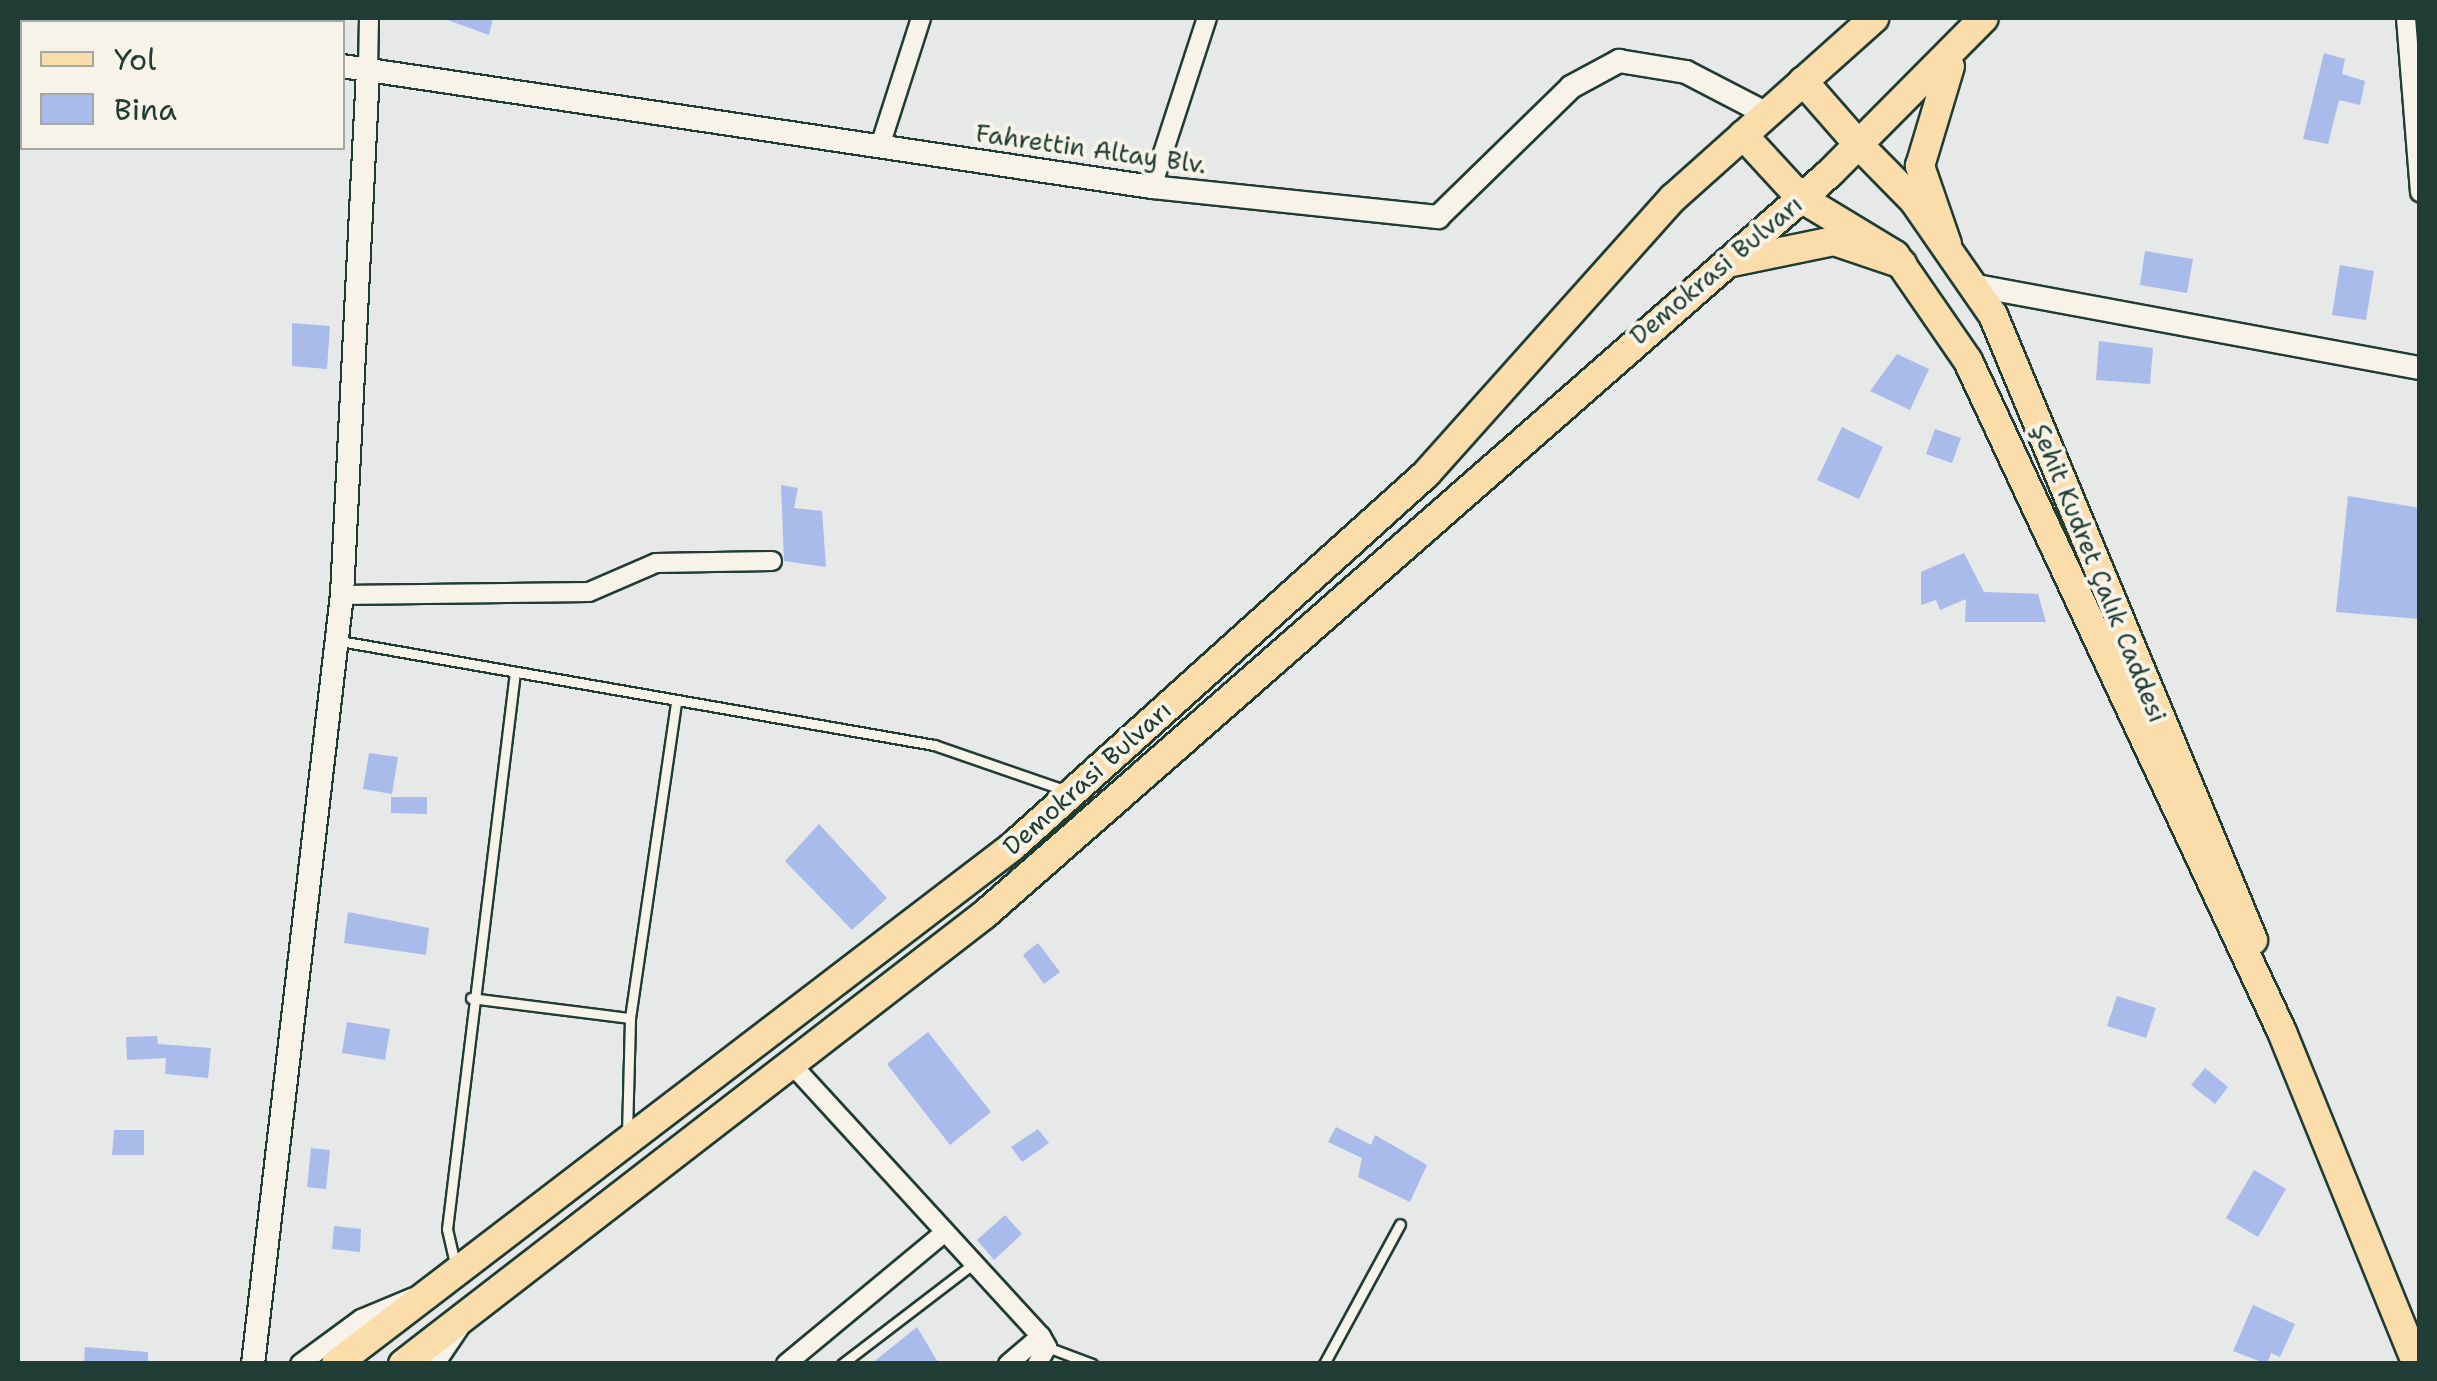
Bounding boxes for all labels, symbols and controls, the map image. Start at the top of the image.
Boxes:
legend [20,20,345,150]
text: Yol [114,39,156,80]
text: Bina [114,89,177,130]
street label: Fahrettin Altay Blv. [974,118,1208,180]
street label: Demokrasi Bulvarı [1624,189,1808,351]
street label: Şehit Kudret Çalık Caddesi [2025,419,2173,727]
street label: Demokrasi Bulvarı [997,695,1177,861]

